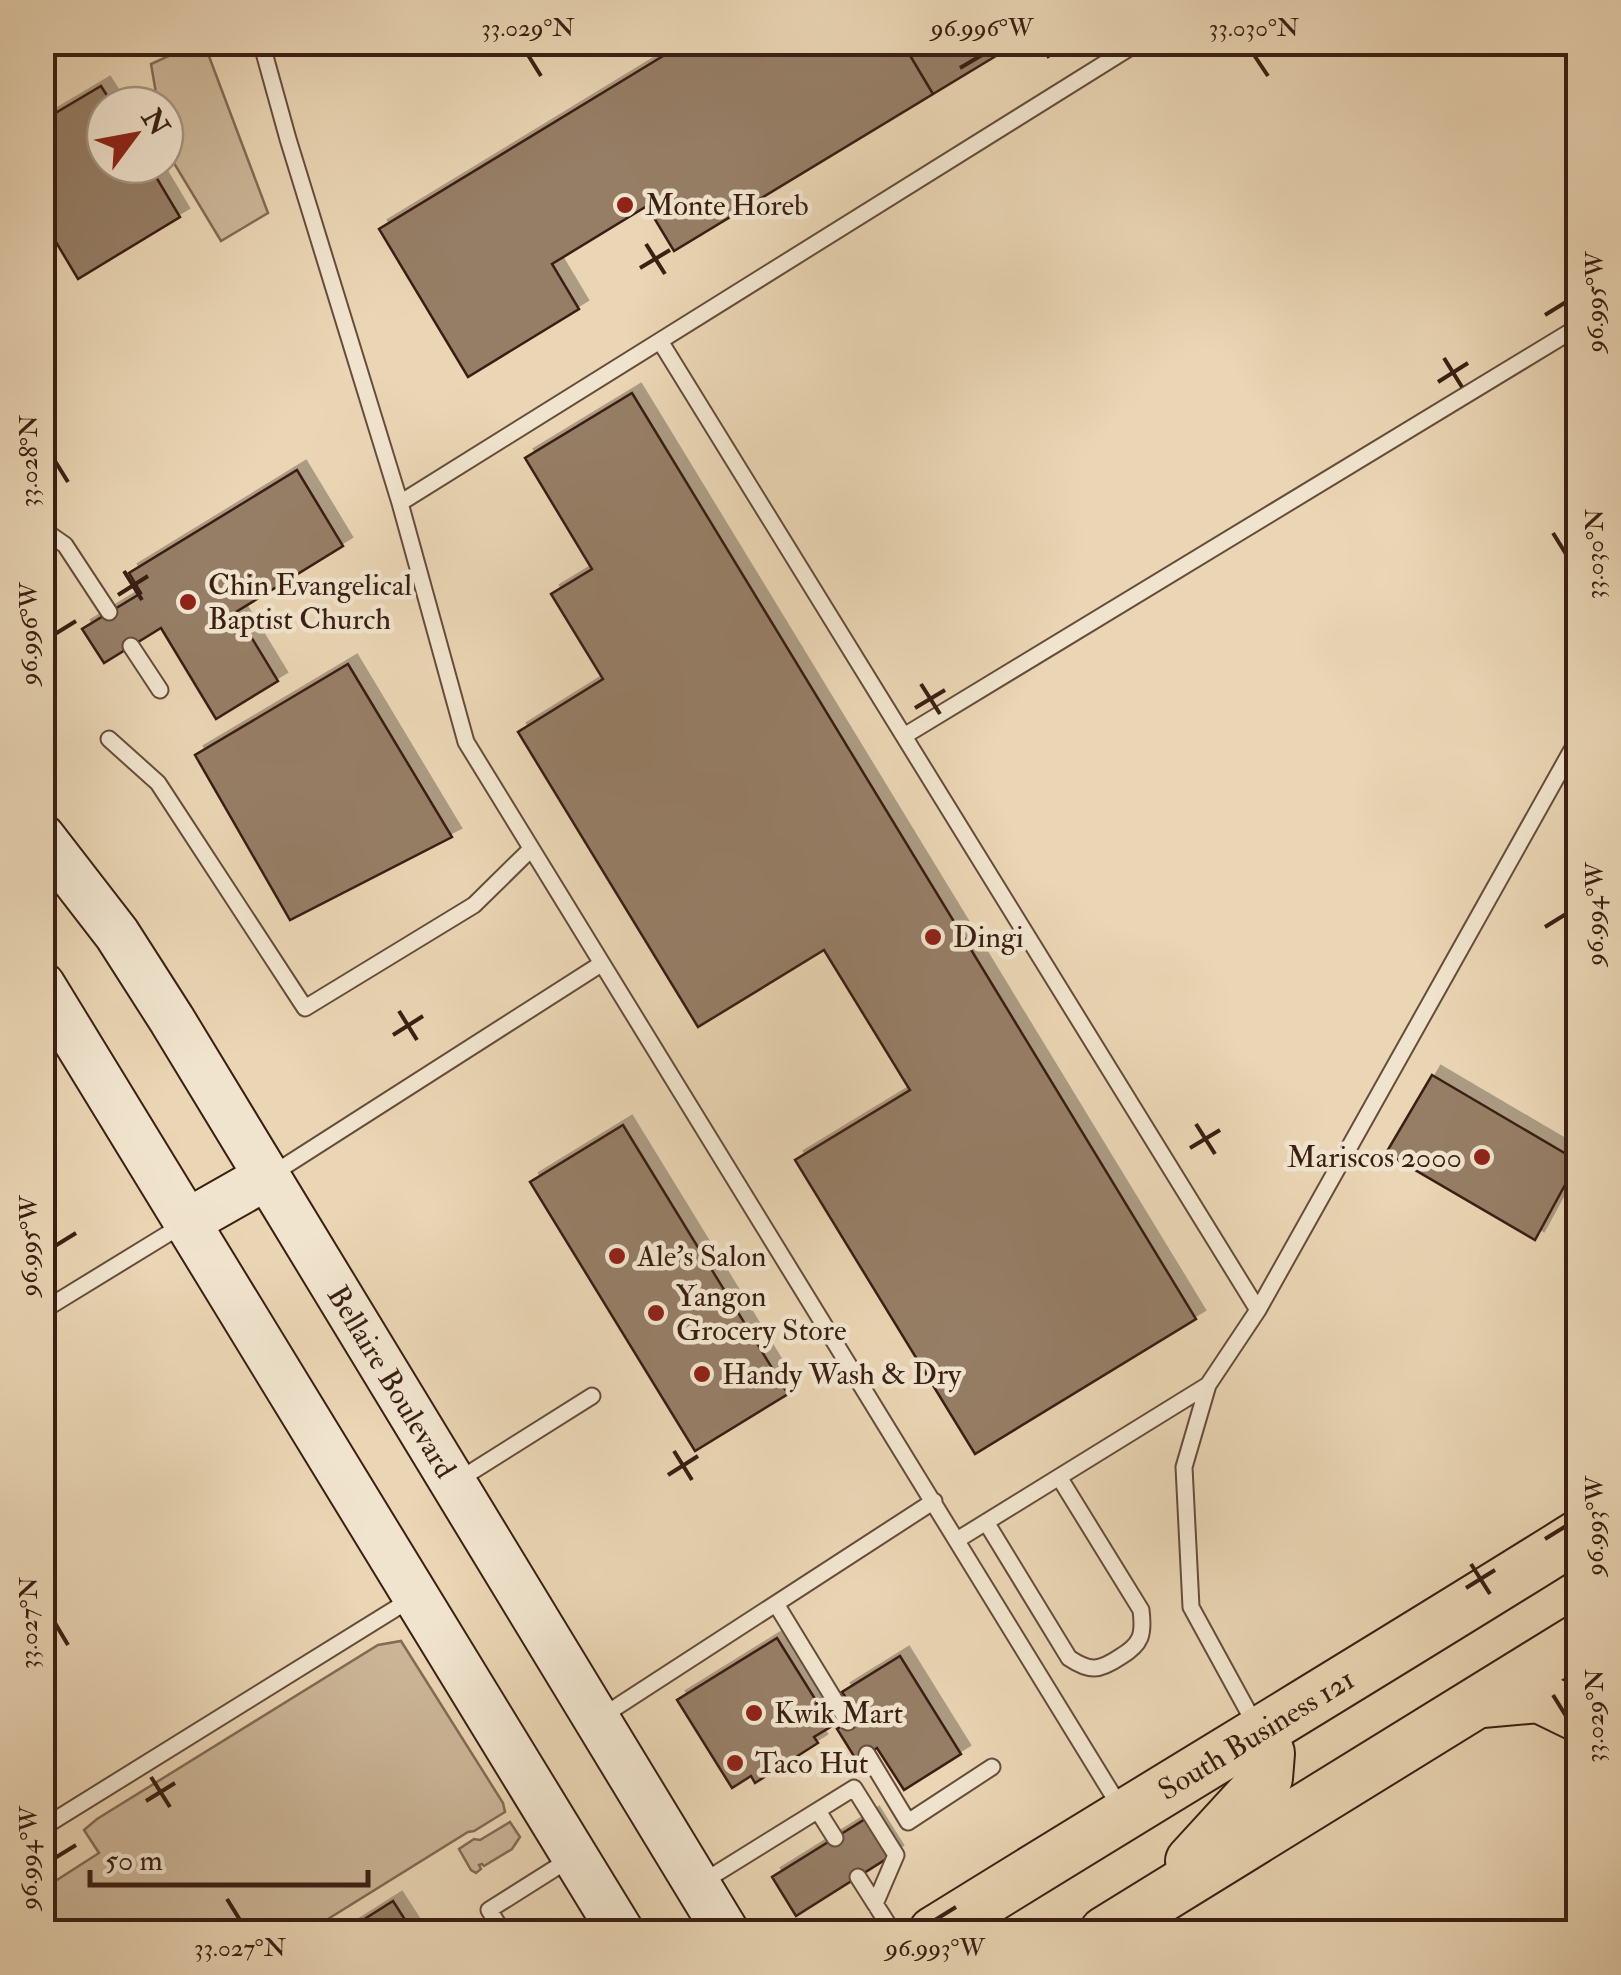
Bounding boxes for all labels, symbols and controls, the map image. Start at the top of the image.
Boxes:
text: 33.029°N [481,13,575,44]
text: 96.996°W [929,13,1035,44]
text: 33.030°N [1209,13,1300,44]
north arrow [85,85,185,185]
text: N [133,102,177,143]
place label: Monte Horeb [645,187,809,224]
marker: Monte Horeb [614,194,636,216]
text: 96.995°W [1580,250,1611,355]
text: 33.028°N [14,414,45,507]
text: 33.030°N [1580,508,1611,599]
place label: Chin Evangelical Baptist Church [208,567,412,638]
text: 96.996°W [14,581,45,687]
marker: Chin Evangelical Baptist Church [177,591,199,613]
text: 96.994°W [1580,861,1611,968]
place label: Dingi [953,919,1024,956]
marker: Dingi [922,926,944,948]
place label: Mariscos 2000 [1287,1139,1462,1176]
marker: Mariscos 2000 [1471,1146,1493,1168]
text: 96.995°W [14,1194,45,1299]
place label: Ale's Salon [636,1238,766,1275]
marker: Ale's Salon [606,1245,628,1267]
place label: Yangon Grocery Store [676,1278,846,1349]
street label: Bellaire Boulevard [319,1279,464,1485]
marker: Yangon Grocery Store [645,1302,667,1324]
place label: Handy Wash & Dry [722,1356,962,1393]
marker: Handy Wash & Dry [691,1363,713,1385]
text: 96.993°W [1580,1475,1611,1578]
text: 33.027°N [14,1576,45,1669]
street label: South Business 121 [1151,1660,1361,1808]
text: 33.029°N [1580,1669,1611,1763]
place label: Kwik Mart [774,1695,904,1732]
marker: Kwik Mart [743,1702,765,1724]
place label: Taco Hut [755,1745,869,1782]
marker: Taco Hut [724,1752,746,1774]
text: 96.994°W [14,1805,45,1912]
scale bar [90,1825,368,1887]
text: 50 m [105,1842,163,1879]
text: 33.027°N [194,1933,287,1964]
text: 96.993°W [883,1933,986,1964]

